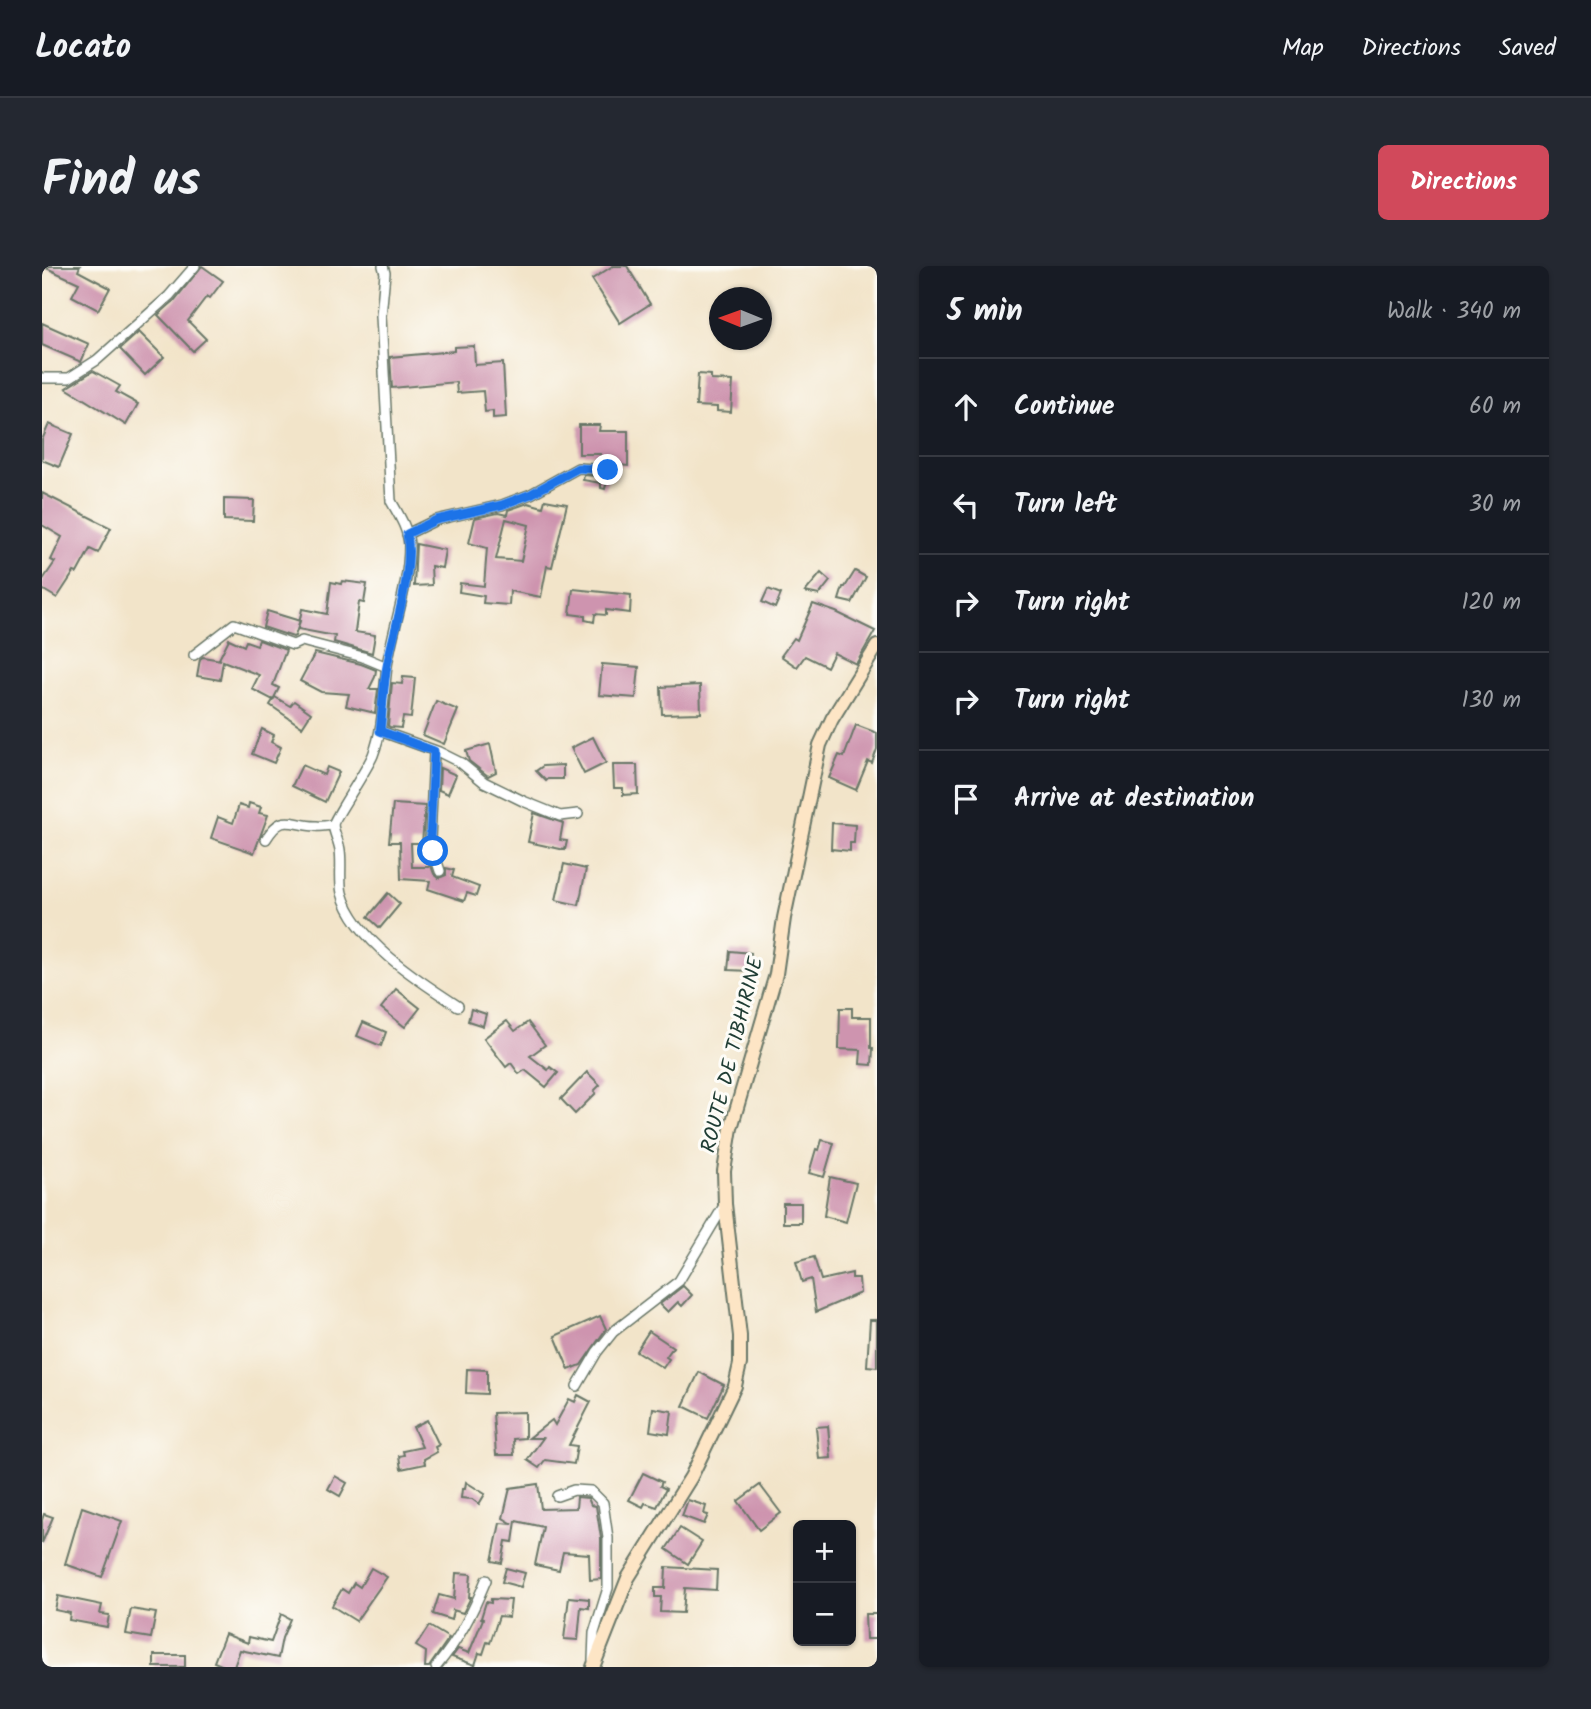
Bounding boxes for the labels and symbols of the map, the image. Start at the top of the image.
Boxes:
north arrow [709,287,772,350]
route end [592,454,623,485]
route start [417,835,448,866]
street label: ROUTE DE TIBHIRINE [693,953,773,1156]

